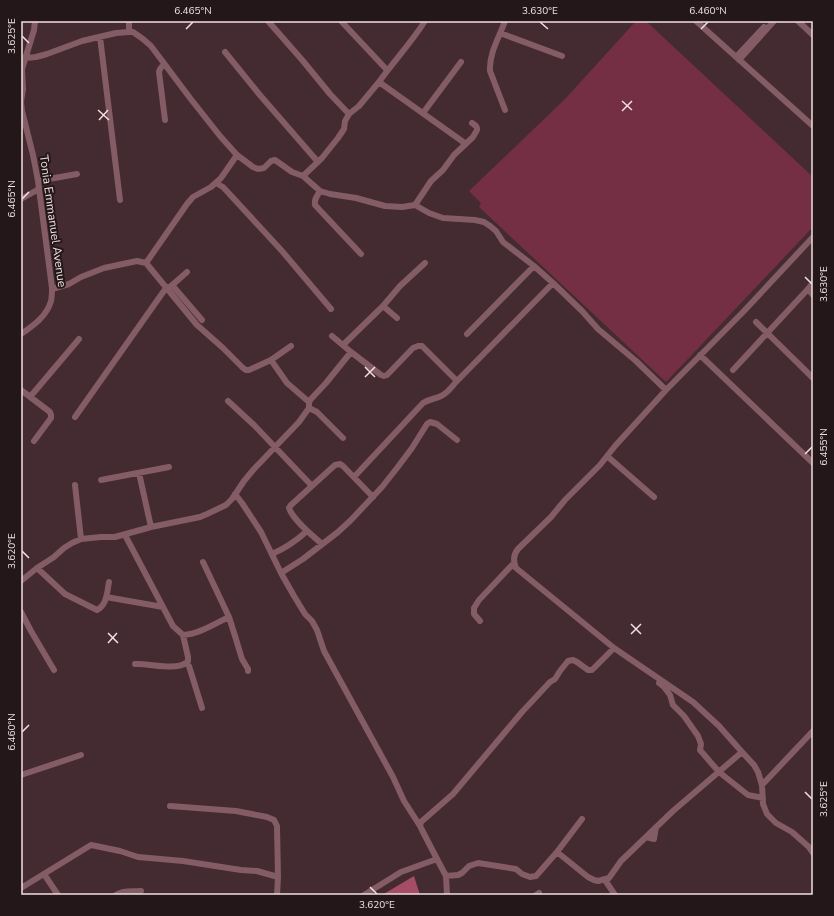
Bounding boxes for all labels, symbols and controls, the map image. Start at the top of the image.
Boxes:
text: 6.465°N [174,4,212,18]
text: 3.630°E [522,4,558,18]
text: 6.460°N [689,4,727,18]
text: 3.625°E [5,18,19,54]
street label: Tonia Emmanuel Avenue [36,154,70,288]
text: 6.465°N [5,180,19,218]
text: 3.630°E [817,266,831,302]
text: 6.455°N [817,428,831,466]
text: 3.620°E [5,533,19,569]
text: 6.460°N [5,713,19,751]
text: 3.625°E [817,781,831,817]
text: 3.620°E [359,898,395,912]

